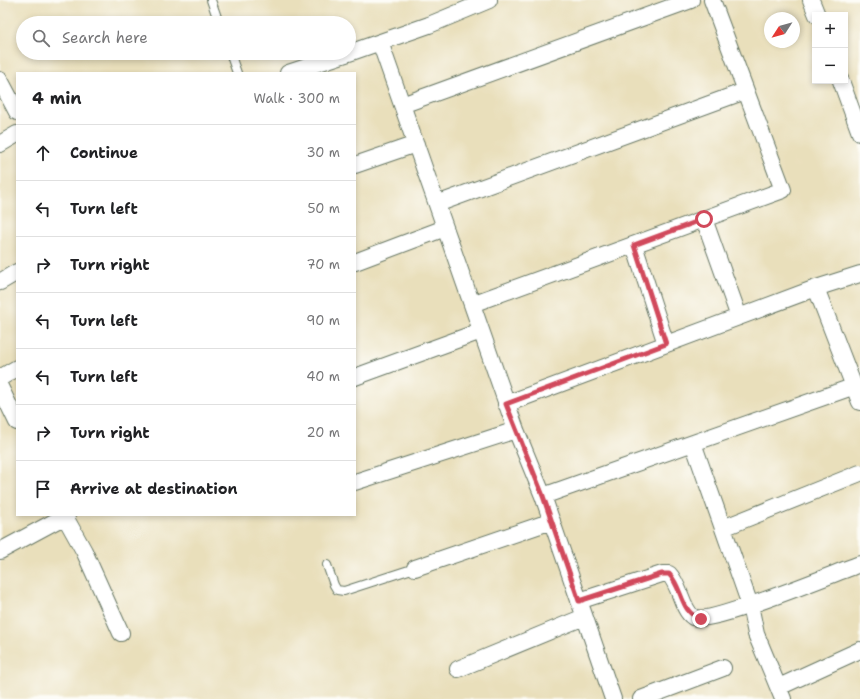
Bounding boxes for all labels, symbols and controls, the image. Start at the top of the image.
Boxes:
north arrow [764,12,800,48]
map controls [812,12,848,84]
button: + [812,12,848,48]
search box [16,16,356,60]
icon: search [30,27,52,49]
text: Search here [62,28,148,48]
button: − [812,48,848,84]
text: 4 min [32,87,82,109]
text: Walk · 300 m [253,90,340,107]
icon: ahead [32,142,54,164]
text: Continue [70,143,138,163]
text: 30 m [306,144,340,161]
icon: left [32,198,54,220]
text: Turn left [70,199,138,219]
text: 50 m [307,200,340,217]
route start [695,210,713,228]
icon: right [32,254,54,276]
text: Turn right [70,255,150,275]
text: 70 m [306,256,340,273]
icon: left [32,310,54,332]
text: Turn left [70,311,138,331]
text: 90 m [306,312,340,329]
icon: left [32,366,54,388]
text: Turn left [70,367,138,387]
text: 40 m [306,368,340,385]
icon: right [32,422,54,444]
text: Turn right [70,423,150,443]
text: 20 m [307,424,340,441]
icon: arrive [32,478,54,500]
text: Arrive at destination [70,479,238,499]
route end [692,610,710,628]

